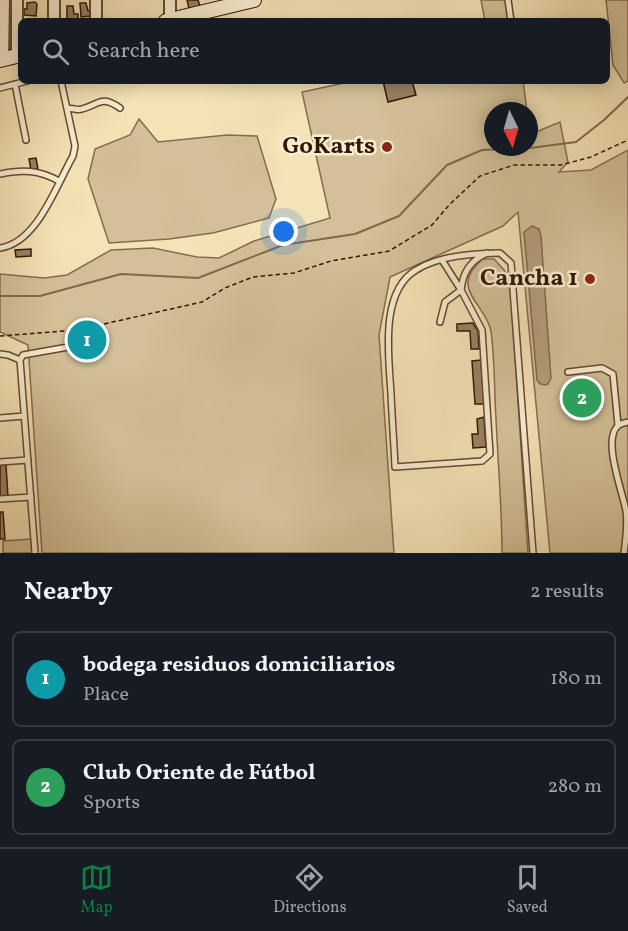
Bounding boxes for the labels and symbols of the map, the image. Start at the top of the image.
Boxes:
north arrow [484,102,538,156]
place label: GoKarts [282,130,375,164]
marker: GoKarts [380,140,394,154]
your location [269,217,298,246]
place label: Cancha 1 [480,262,578,296]
marker: Cancha 1 [583,272,597,286]
pin: 1 [68,318,106,362]
pin: 2 [562,376,602,420]

